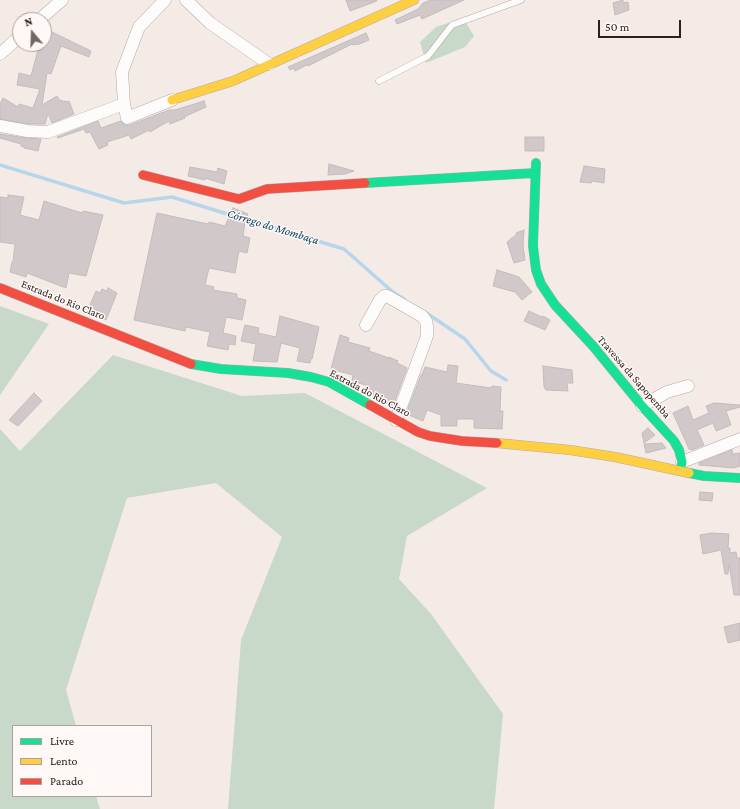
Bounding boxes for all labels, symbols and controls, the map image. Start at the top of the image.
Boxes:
north arrow [12,12,52,52]
scale bar [600,12,683,38]
text: N [23,15,34,28]
text: 50 m [605,20,629,34]
water label: Córrego do Mombaça [225,206,321,248]
street label: Estrada do Rio Claro [19,277,107,323]
street label: Travessa da Sapopemba [595,333,673,421]
street label: Estrada do Rio Claro [328,366,412,420]
legend [12,725,152,797]
text: Livre [50,734,74,748]
text: Lento [50,754,78,768]
text: Parado [50,774,83,788]

